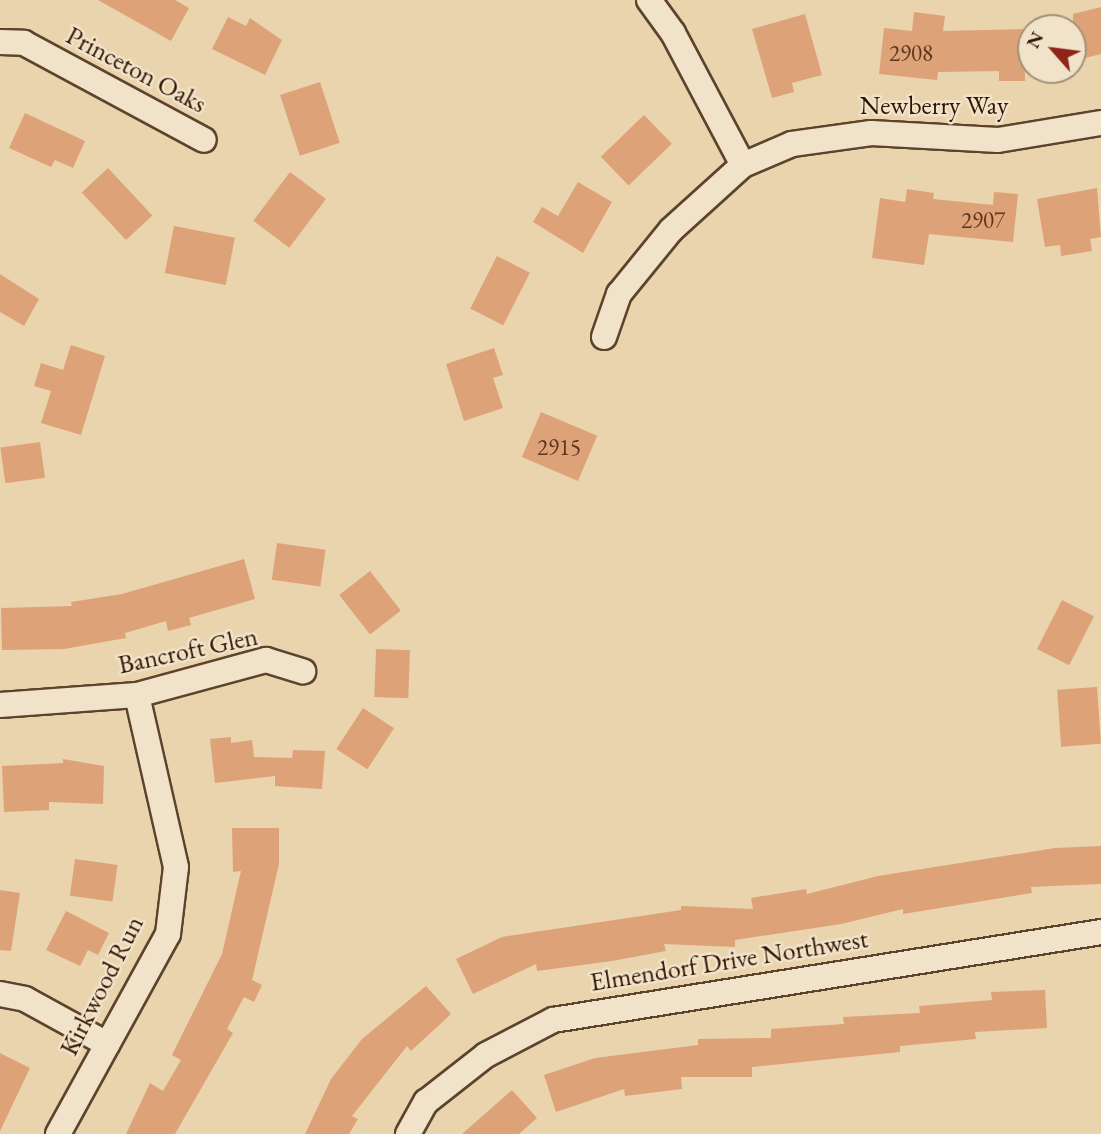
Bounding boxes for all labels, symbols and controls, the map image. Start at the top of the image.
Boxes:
north arrow [1017,14,1087,84]
street label: Princeton Oaks [61,20,211,120]
text: N [1020,27,1049,53]
house number: 2908 [889,39,933,67]
street label: Newberry Way [860,90,1008,122]
house number: 2907 [961,206,1005,234]
house number: 2915 [537,433,581,461]
street label: Bancroft Glen [115,621,261,681]
street label: Kirkwood Run [54,911,150,1061]
street label: Elmendorf Drive Northwest [588,924,870,998]

